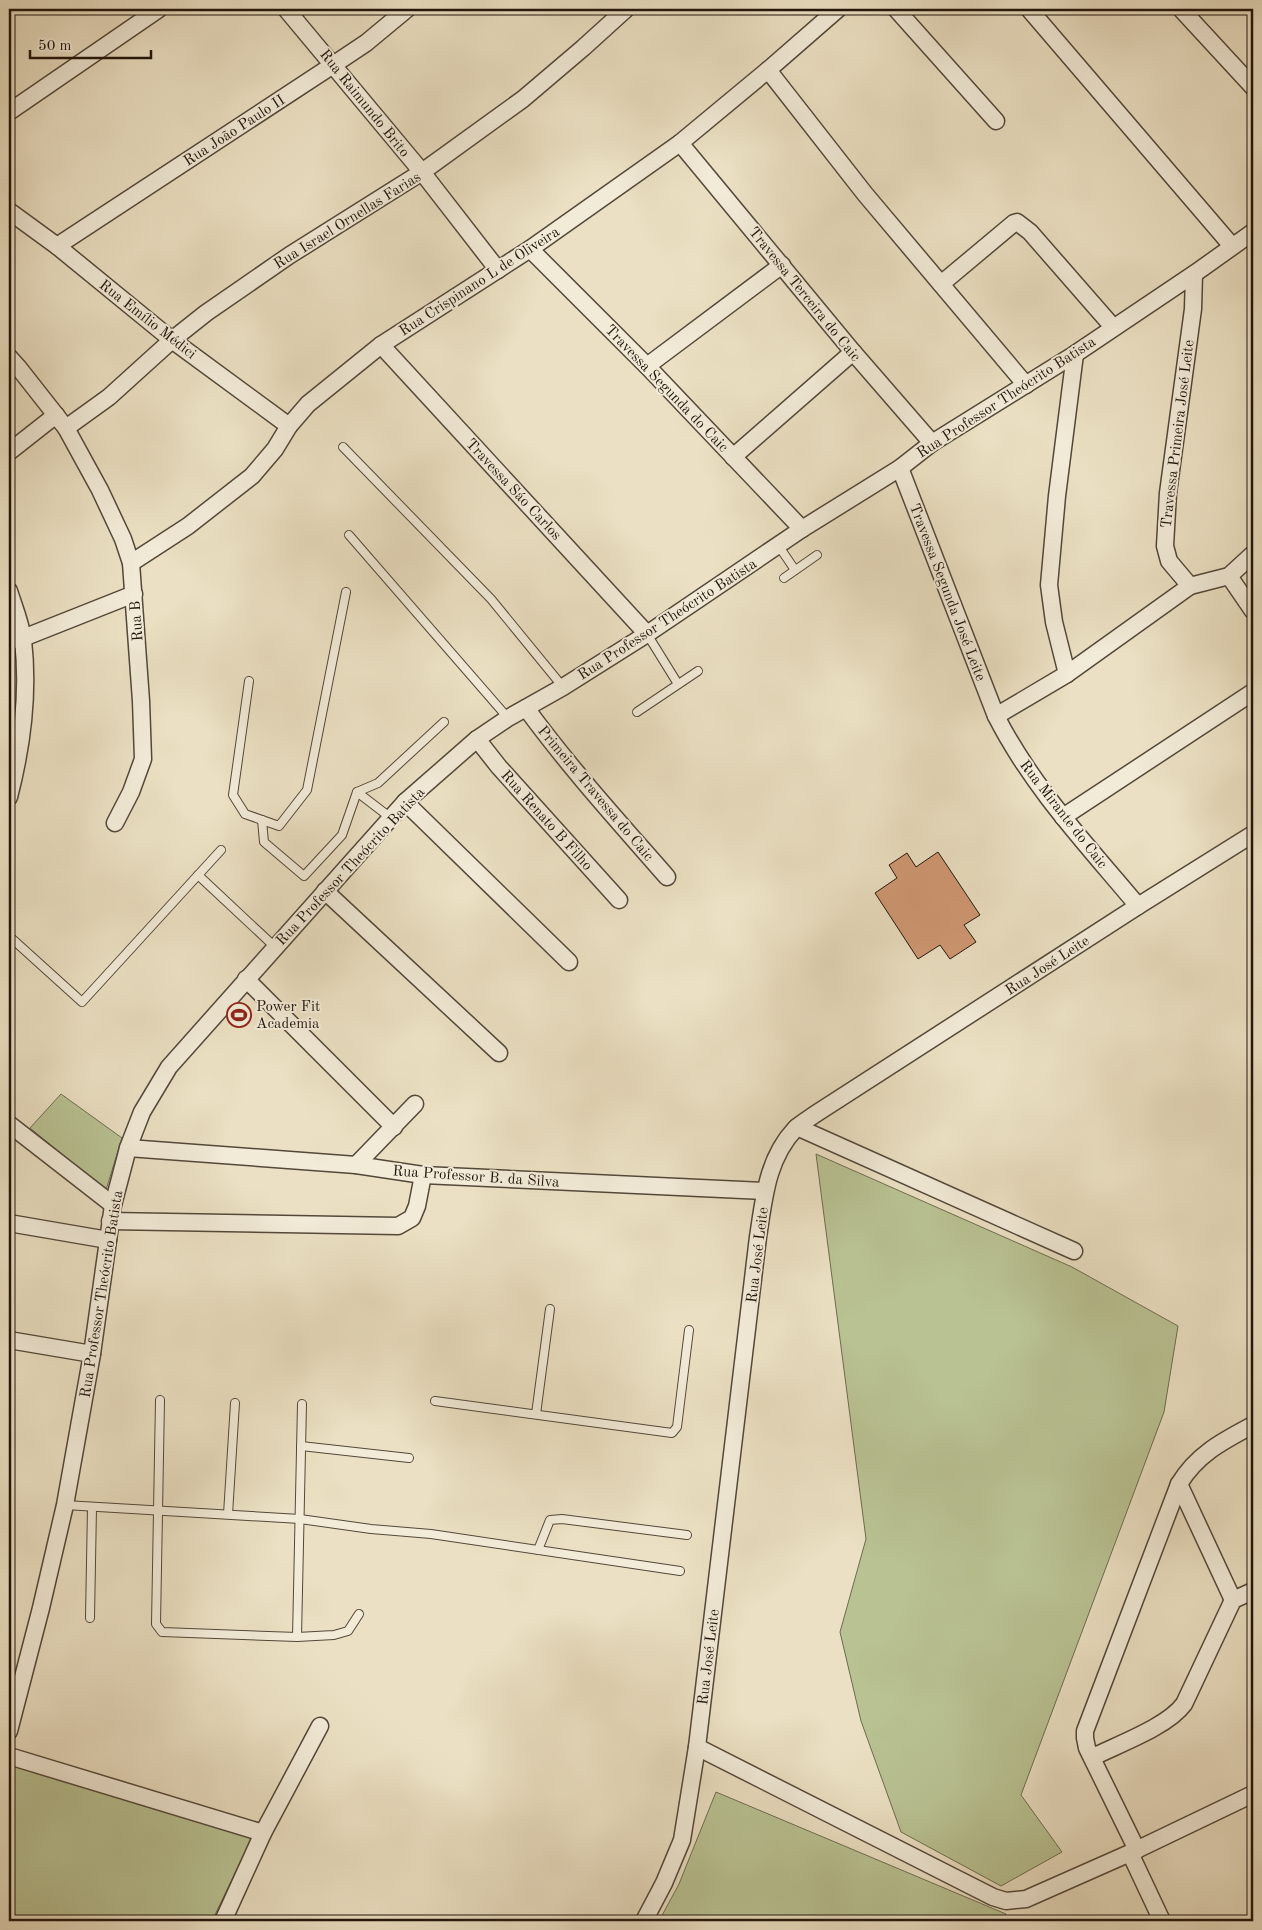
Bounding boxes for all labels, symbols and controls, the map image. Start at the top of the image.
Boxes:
scale bar [30,28,151,60]
text: 50 m [38,39,72,54]
street label: Rua Raimundo Brito [316,47,412,160]
street label: Rua João Paulo II [181,93,288,170]
street label: Rua Israel Ornellas Farias [272,170,424,273]
street label: Rua Crispinano L de Oliveira [397,225,563,340]
street label: Travessa Terceira do Caic [745,225,863,365]
street label: Rua Emílio Médici [96,278,198,363]
street label: Travessa Segunda do Caic [602,323,731,456]
street label: Rua Professor Theócrito Batista [915,334,1099,462]
street label: Travessa Primeira José Leite [1159,339,1198,529]
street label: Travessa Sáo Carlos [462,436,564,544]
street label: Travessa Segunda José Leite [906,502,987,683]
street label: Rua Professor Theócrito Batista [576,556,760,684]
street label: Rua B [129,600,146,642]
street label: Primeira Travessa do Caic [534,724,656,865]
street label: Rua Mirante do Caic [1016,758,1110,872]
street label: Rua Renato B Filho [497,768,595,874]
street label: Rua Professor Theócrito Batista [274,785,429,949]
street label: Rua José Leite [1003,934,1093,999]
place label: Power Fit Academia [256,1000,320,1032]
sports icon: Power Fit Academia [226,1002,252,1028]
street label: Rua Professor B. da Silva [392,1164,560,1191]
street label: Rua Professor Theócrito Batista [79,1189,126,1399]
street label: Rua José Leite [745,1206,772,1304]
street label: Rua José Leite [696,1608,723,1706]

